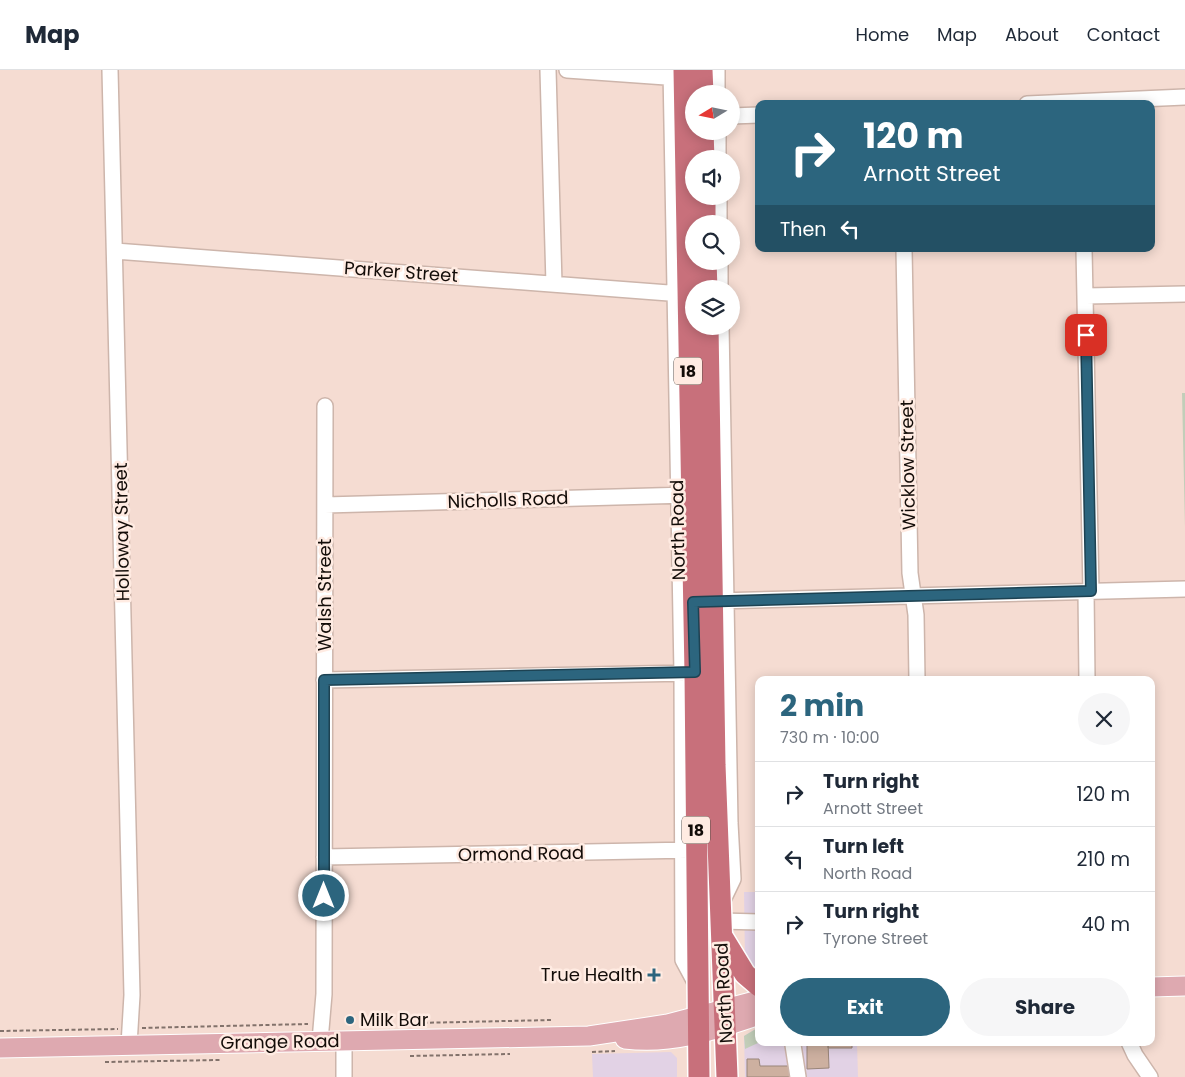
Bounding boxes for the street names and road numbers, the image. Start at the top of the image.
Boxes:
street label: Parker Street [343,255,459,288]
road number: 18 [674,358,702,384]
street label: Wicklow Street [894,400,921,530]
street label: Holloway Street [108,462,135,602]
street label: North Road [664,480,691,581]
street label: Nicholls Road [447,485,569,514]
street label: Walsh Street [312,539,337,651]
road number: 18 [682,816,710,844]
street label: Ormond Road [458,840,584,867]
street label: North Road [708,942,739,1044]
street label: Grange Road [220,1028,340,1055]

